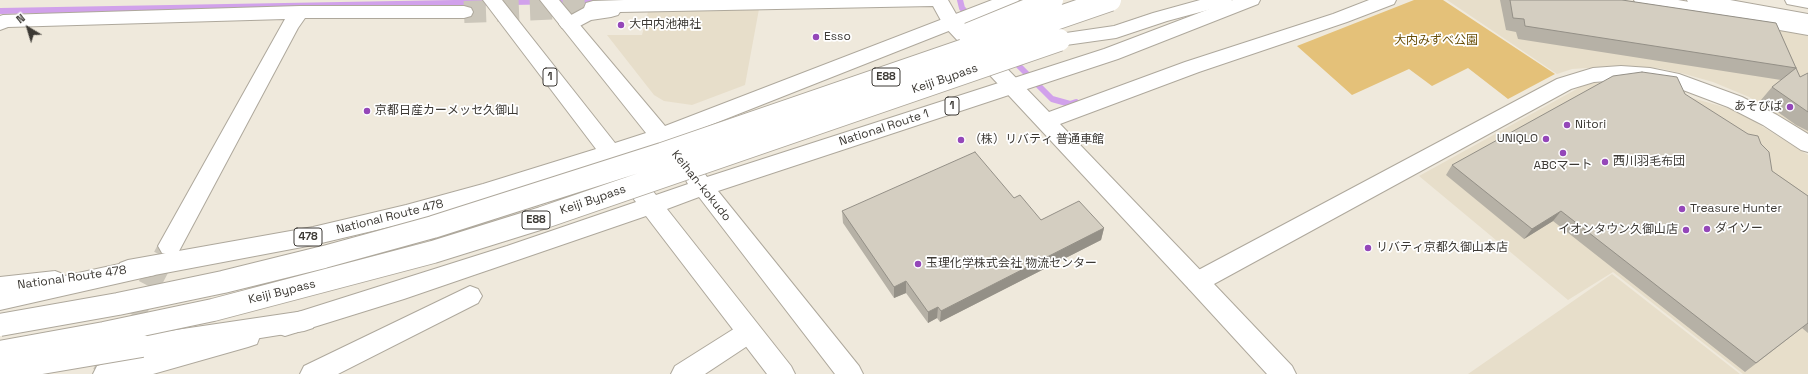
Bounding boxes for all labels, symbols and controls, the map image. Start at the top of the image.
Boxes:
north arrow [8,8,48,48]
text: N [13,11,28,26]
place label: 大中内池神社 [629,18,701,32]
marker: 大中内池神社 [616,20,626,30]
place label: Esso [824,30,851,44]
marker: Esso [811,32,821,42]
park label: 大内みずべ公園 [1394,34,1478,48]
street label: Keiji Bypass [910,61,980,97]
road number: 1 [543,68,557,86]
road number: E88 [872,68,900,86]
road number: 1 [945,97,959,115]
place label: あそびば [1734,100,1782,114]
marker: あそびば [1785,102,1795,112]
place label: 京都日産カーメッセ久御山 [375,104,519,118]
marker: 京都日産カーメッセ久御山 [362,106,372,116]
street label: National Route 1 [837,107,931,149]
place label: Nitori [1575,118,1606,132]
marker: Nitori [1562,120,1572,130]
place label: UNIQLO [1497,132,1538,146]
place label: （株）リバティ 普通車館 [969,133,1104,147]
marker: UNIQLO [1541,134,1551,144]
marker: （株）リバティ 普通車館 [956,135,966,145]
street label: Keihan-kokudo [668,148,734,224]
marker: ABCマート [1558,148,1568,158]
place label: 西川羽毛布団 [1613,155,1685,169]
marker: 西川羽毛布団 [1600,157,1610,167]
place label: ABCマート [1533,159,1593,173]
street label: Keiji Bypass [558,182,628,218]
street label: National Route 478 [335,197,445,237]
place label: Treasure Hunter [1690,202,1782,216]
marker: Treasure Hunter [1677,204,1687,214]
road number: E88 [522,211,550,229]
place label: ダイソー [1715,222,1763,236]
place label: イオンタウン久御山店 [1558,223,1678,237]
marker: ダイソー [1702,224,1712,234]
marker: イオンタウン久御山店 [1681,225,1691,235]
road number: 478 [294,228,322,246]
place label: リバティ京都久御山本店 [1376,241,1508,255]
marker: リバティ京都久御山本店 [1363,243,1373,253]
place label: 玉理化学株式会社 物流センター [926,257,1097,271]
marker: 玉理化学株式会社 物流センター [913,259,923,269]
street label: National Route 478 [17,263,127,293]
street label: Keiji Bypass [247,277,317,307]

